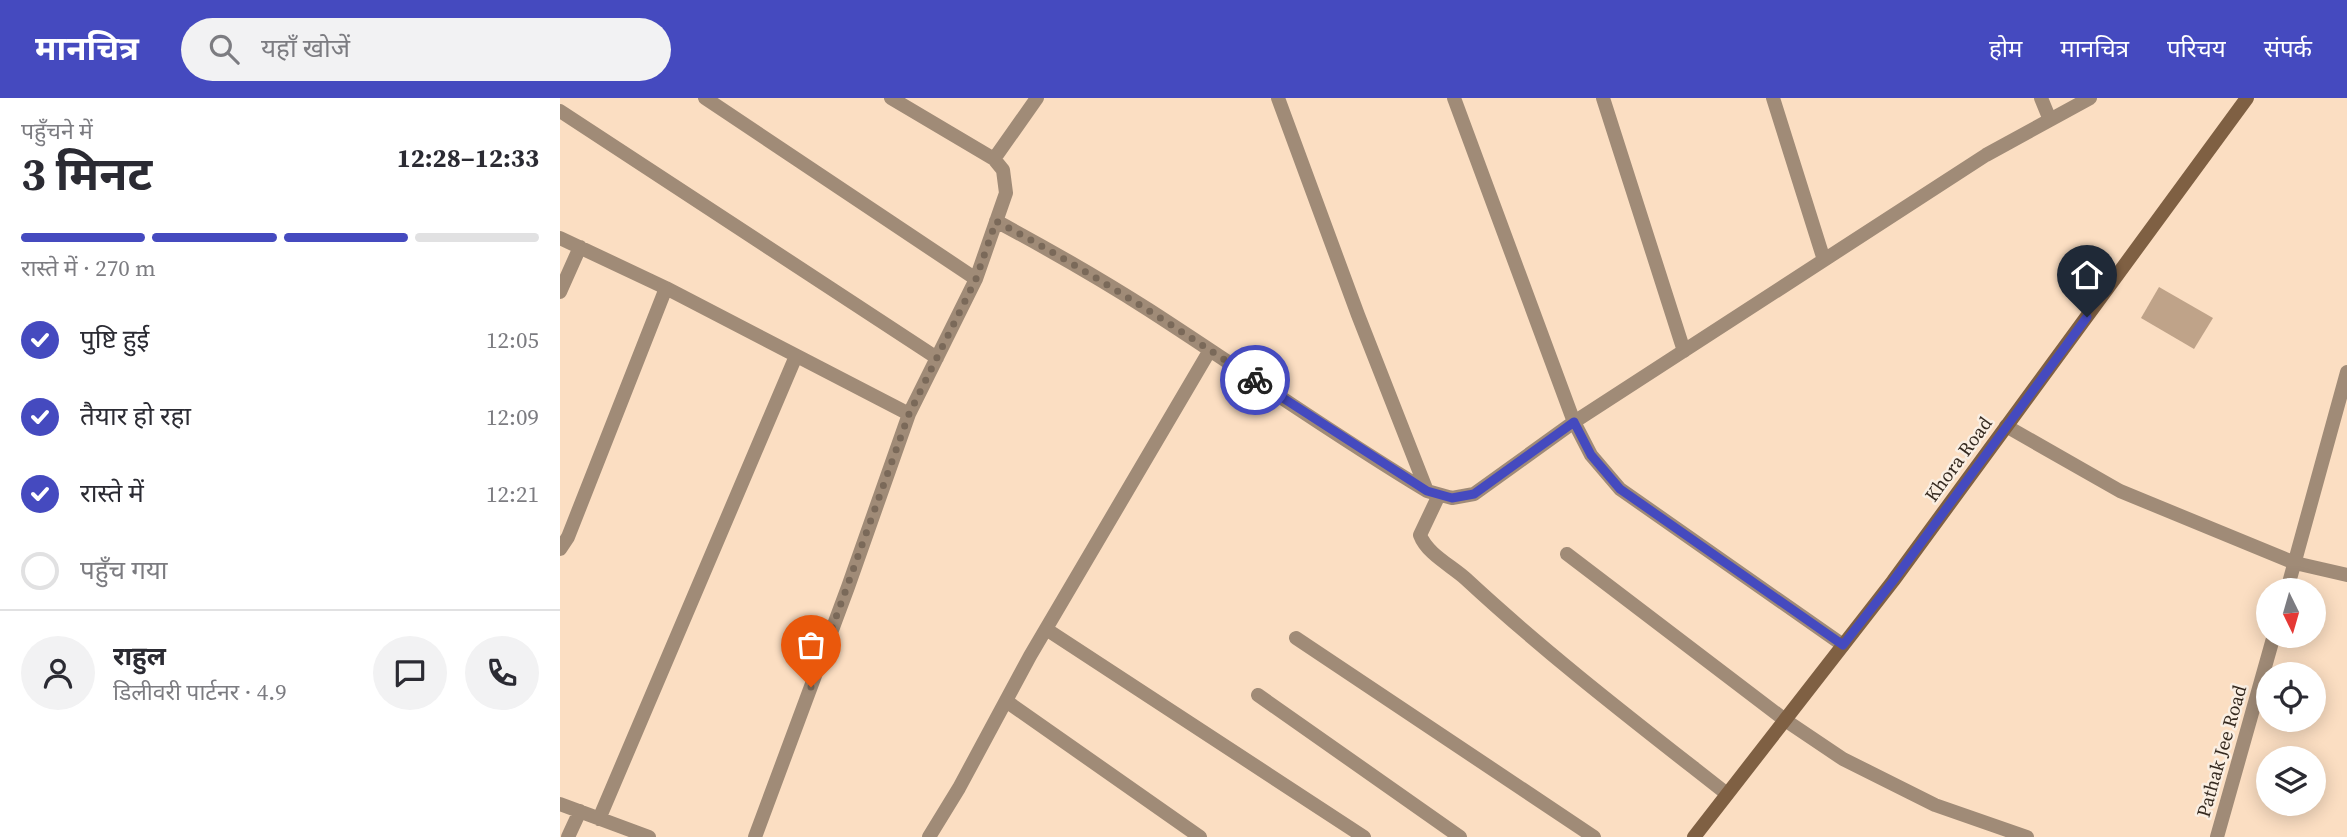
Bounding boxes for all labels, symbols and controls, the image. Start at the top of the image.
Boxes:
search box [181,18,671,81]
text: मानचित्र [35,26,139,71]
icon: search [205,30,243,68]
text: यहाँ खोजें [261,30,350,66]
text: होम [1989,32,2022,65]
text: मानचित्र [2060,32,2129,65]
text: परिचय [2167,32,2226,65]
text: संपर्क [2264,32,2312,65]
text: पहुँचने में [21,115,93,147]
text: 12:28–12:33 [397,140,539,176]
text: 3 मिनट [21,142,152,205]
pin [2057,245,2117,317]
text: रास्ते में · 270 m [21,252,156,284]
icon: home [2068,256,2106,294]
icon: check [21,321,59,359]
text: पुष्टि हुई [80,321,149,357]
text: 12:05 [486,324,539,356]
courier [1220,345,1290,415]
icon: bike [1236,361,1274,399]
icon: check [21,398,59,436]
text: तैयार हो रहा [80,398,191,434]
text: 12:09 [486,401,539,433]
street label: Khora Road [1918,411,1998,507]
icon: check [21,475,59,513]
text: रास्ते में [80,475,144,511]
text: 12:21 [486,478,539,510]
text: पहुँच गया [80,552,168,588]
north arrow [2256,578,2326,648]
map controls [2256,578,2326,816]
pin [781,615,841,687]
icon: bag [792,626,830,664]
button: person [21,636,95,710]
button: chat [373,636,447,710]
button: phone [465,636,539,710]
text: राहुल [113,638,166,674]
button: locate [2256,662,2326,732]
text: डिलीवरी पार्टनर · 4.9 [113,676,287,708]
street label: Pathak Jee Road [2190,682,2252,820]
button: layers [2256,746,2326,816]

